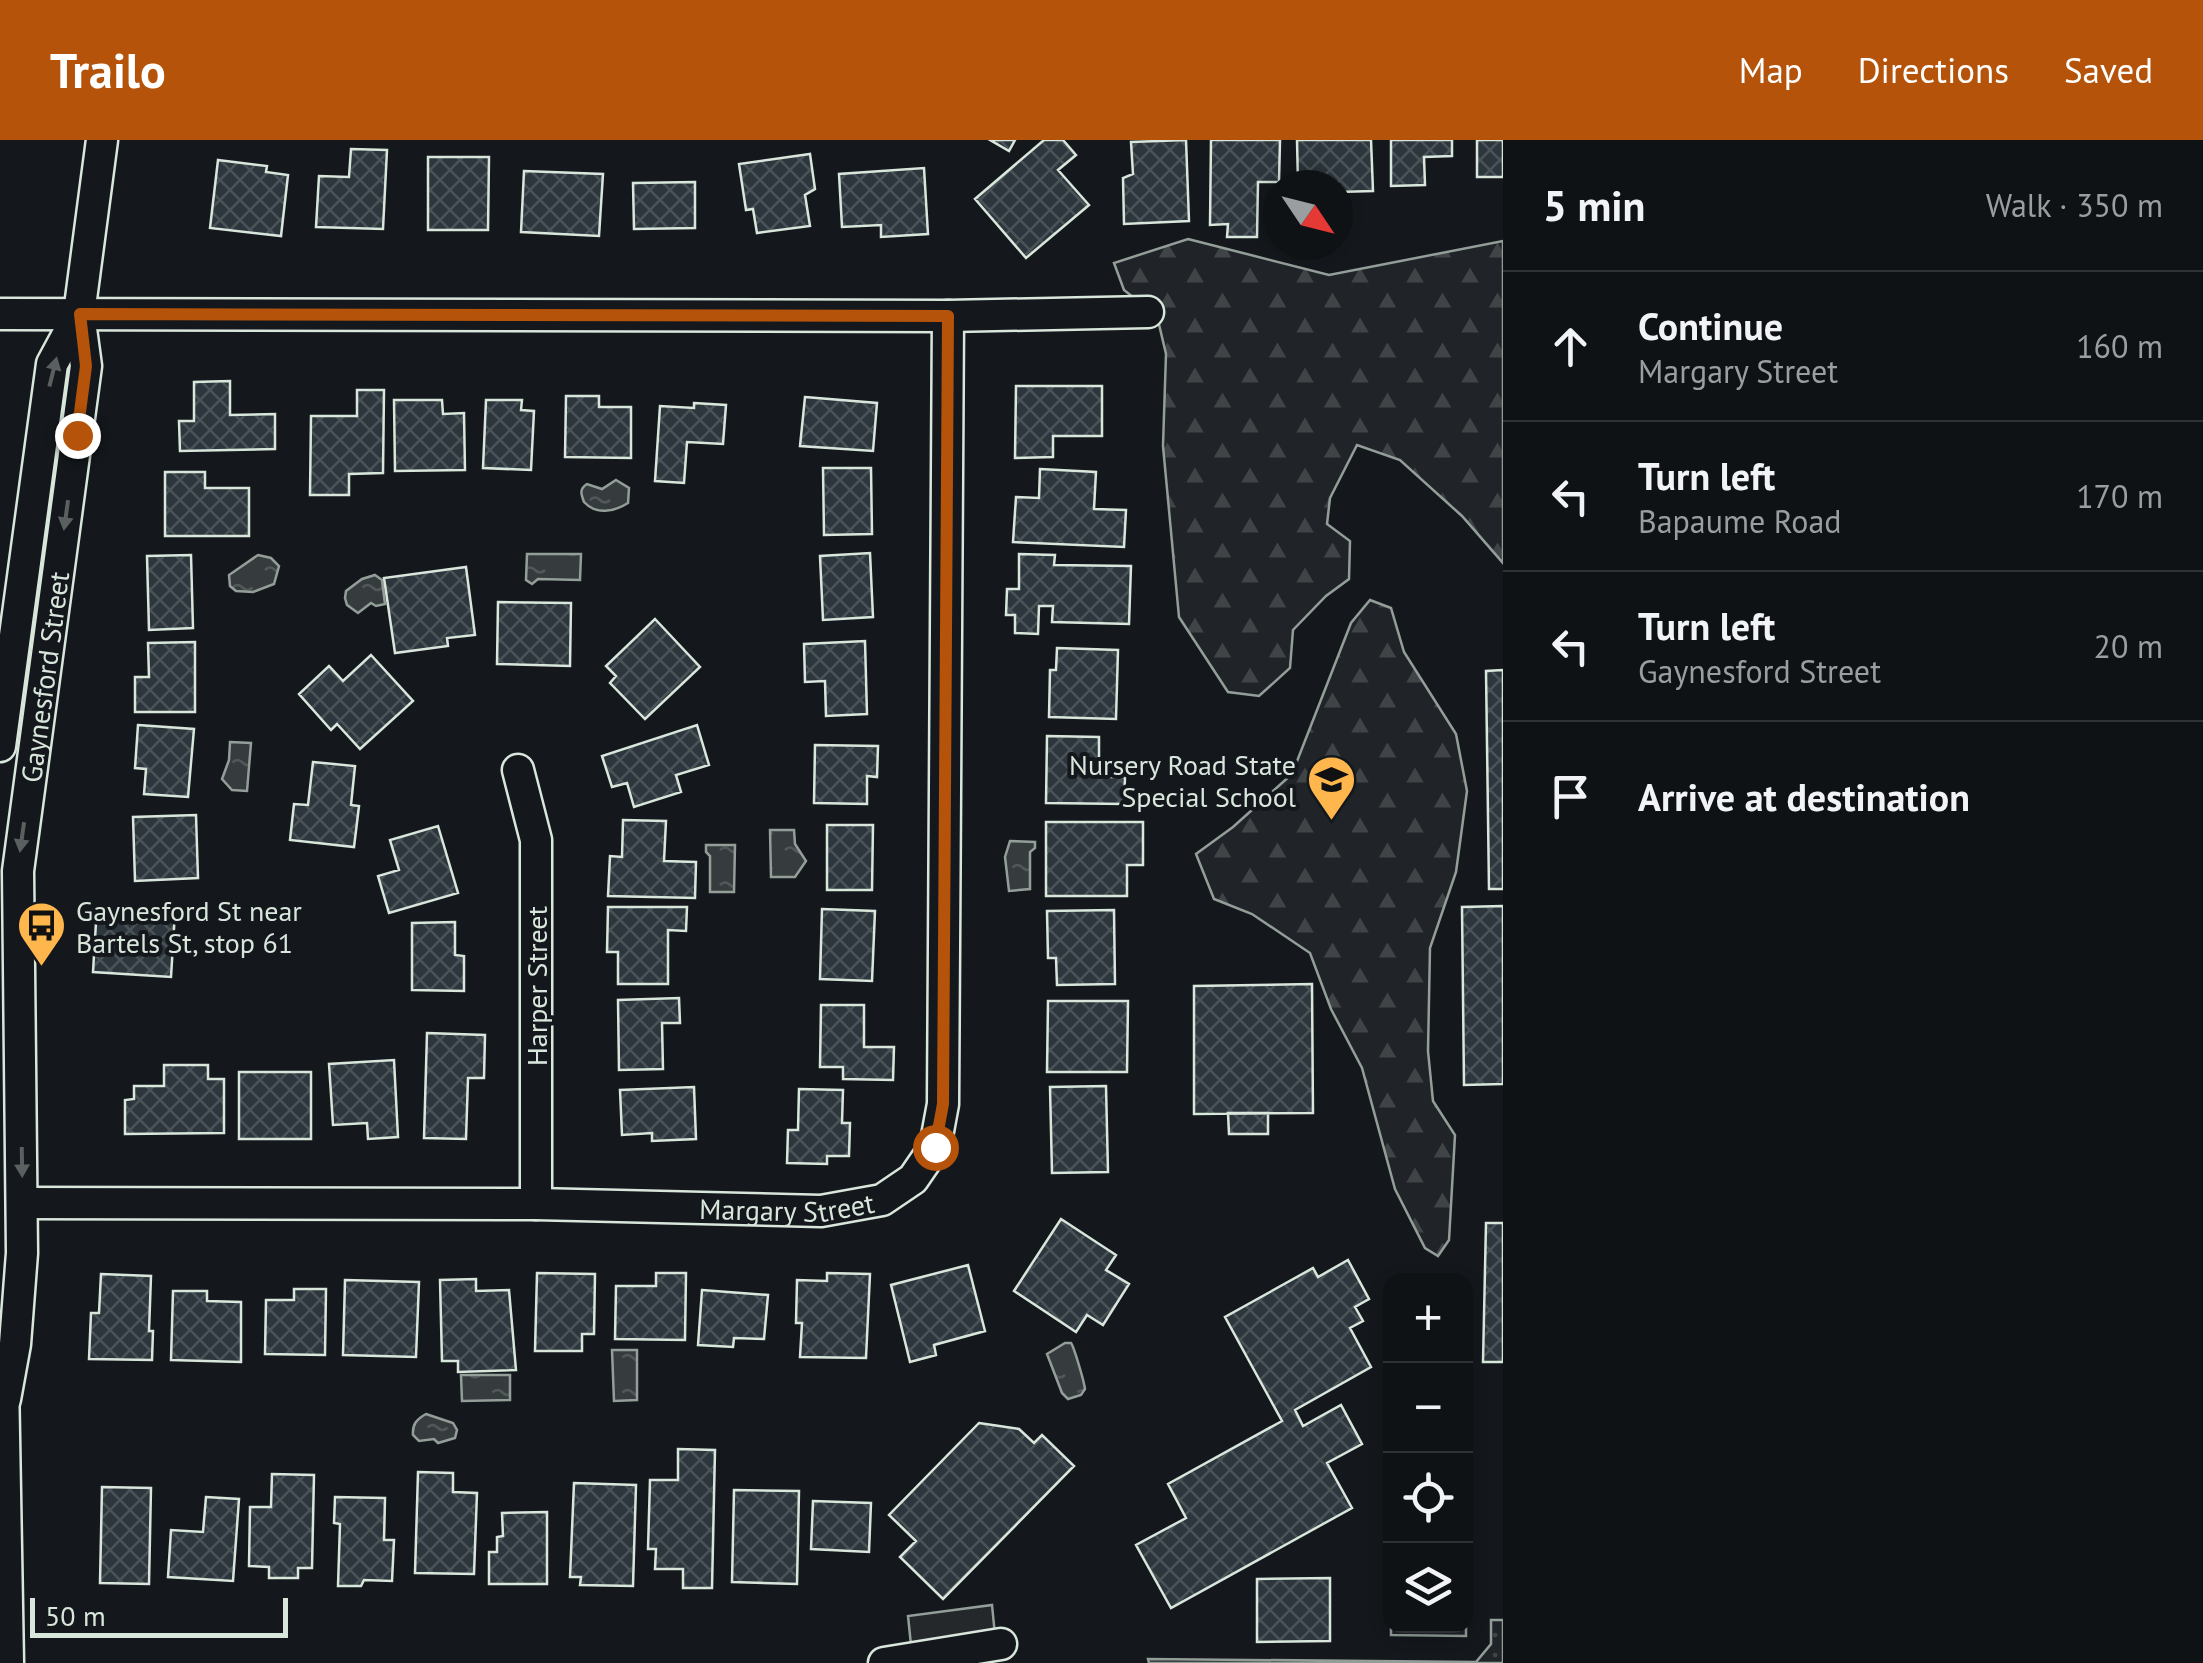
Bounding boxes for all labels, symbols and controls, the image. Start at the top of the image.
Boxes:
text: Trailo [50,39,166,101]
text: Map [1739,47,1803,93]
text: Directions [1858,47,2009,93]
text: Saved [2064,47,2153,93]
north arrow [1263,170,1353,260]
text: 5 min [1543,178,1645,233]
text: Walk · 350 m [1986,184,2163,226]
text: Continue [1638,301,1783,350]
icon: ahead [1543,319,1598,374]
text: 160 m [2076,325,2163,367]
text: Margary Street [1638,350,1838,392]
one-way arrow [46,357,61,388]
route end [55,413,101,459]
text: Turn left [1638,451,1775,500]
icon: left [1543,469,1598,524]
text: 170 m [2076,475,2163,517]
one-way arrow [58,500,74,531]
text: Bapaume Road [1638,500,1842,542]
street label: Gaynesford Street [12,569,77,785]
text: Turn left [1638,601,1775,650]
icon: left [1543,619,1598,674]
text: 20 m [2094,625,2163,667]
text: Gaynesford Street [1638,650,1881,692]
place label: Nursery Road State Special School [1069,746,1296,815]
school or university icon: Nursery Road State Special School [1305,754,1357,822]
icon: arrive [1543,769,1598,824]
text: Arrive at destination [1638,772,1970,821]
one-way arrow [14,822,30,853]
place label: Gaynesford St near Bartels St, stop 61 [76,892,302,961]
bus stop icon: Gaynesford St near Bartels St, stop 61 [15,900,67,968]
street label: Harper Street [518,905,555,1066]
route start [913,1125,959,1171]
one-way arrow [14,1146,30,1178]
street label: Margary Street [699,1183,877,1230]
map controls [1383,1273,1473,1633]
button: + [1383,1273,1473,1363]
button: − [1383,1363,1473,1453]
button: locate [1383,1453,1473,1543]
button: layers [1383,1543,1473,1633]
scale bar [30,1593,288,1638]
text: 50 m [45,1597,106,1634]

